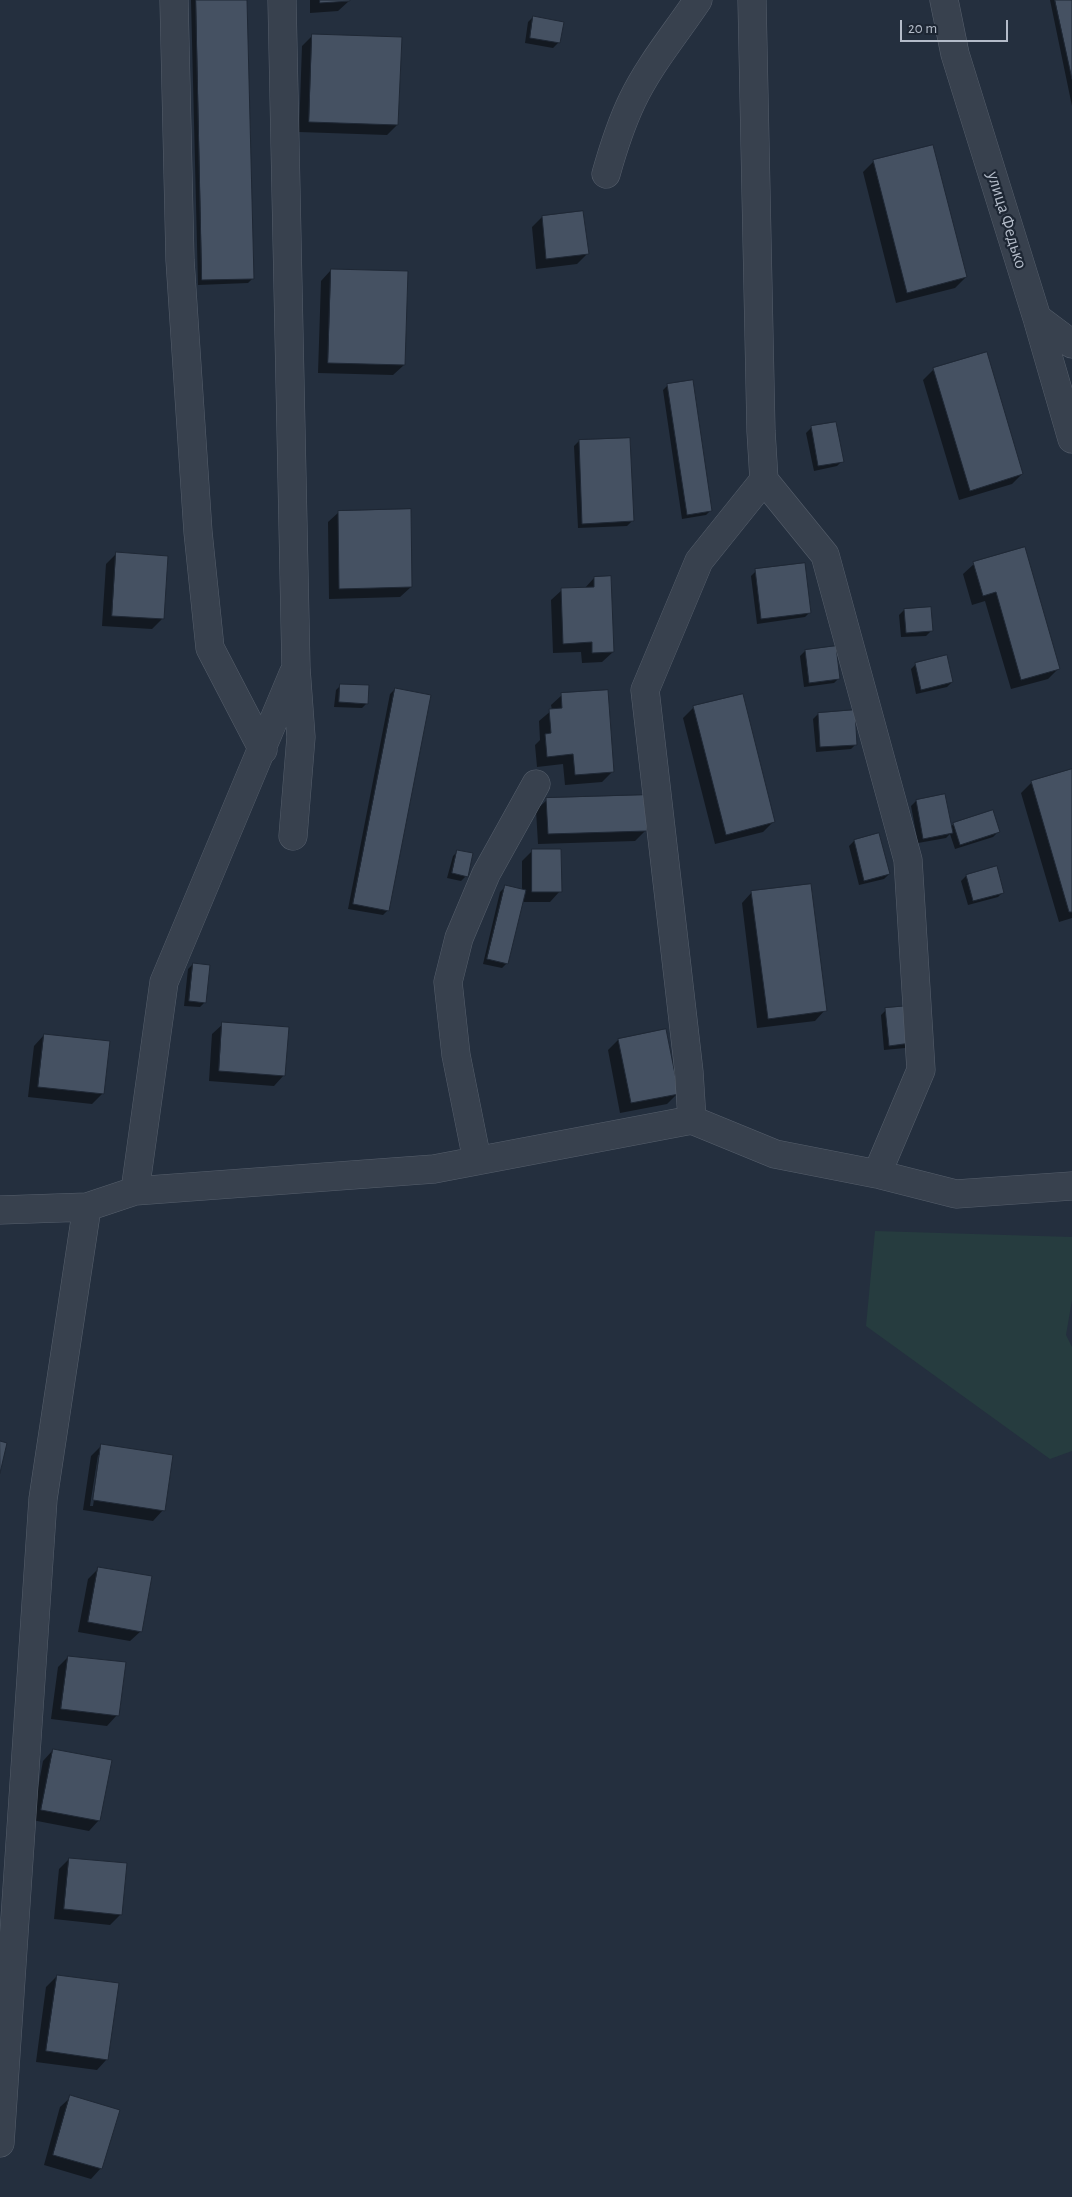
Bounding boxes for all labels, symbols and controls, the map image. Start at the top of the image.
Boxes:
scale bar [902,10,1010,42]
text: 20 m [908,21,937,36]
street label: улица Федько [982,169,1032,271]

